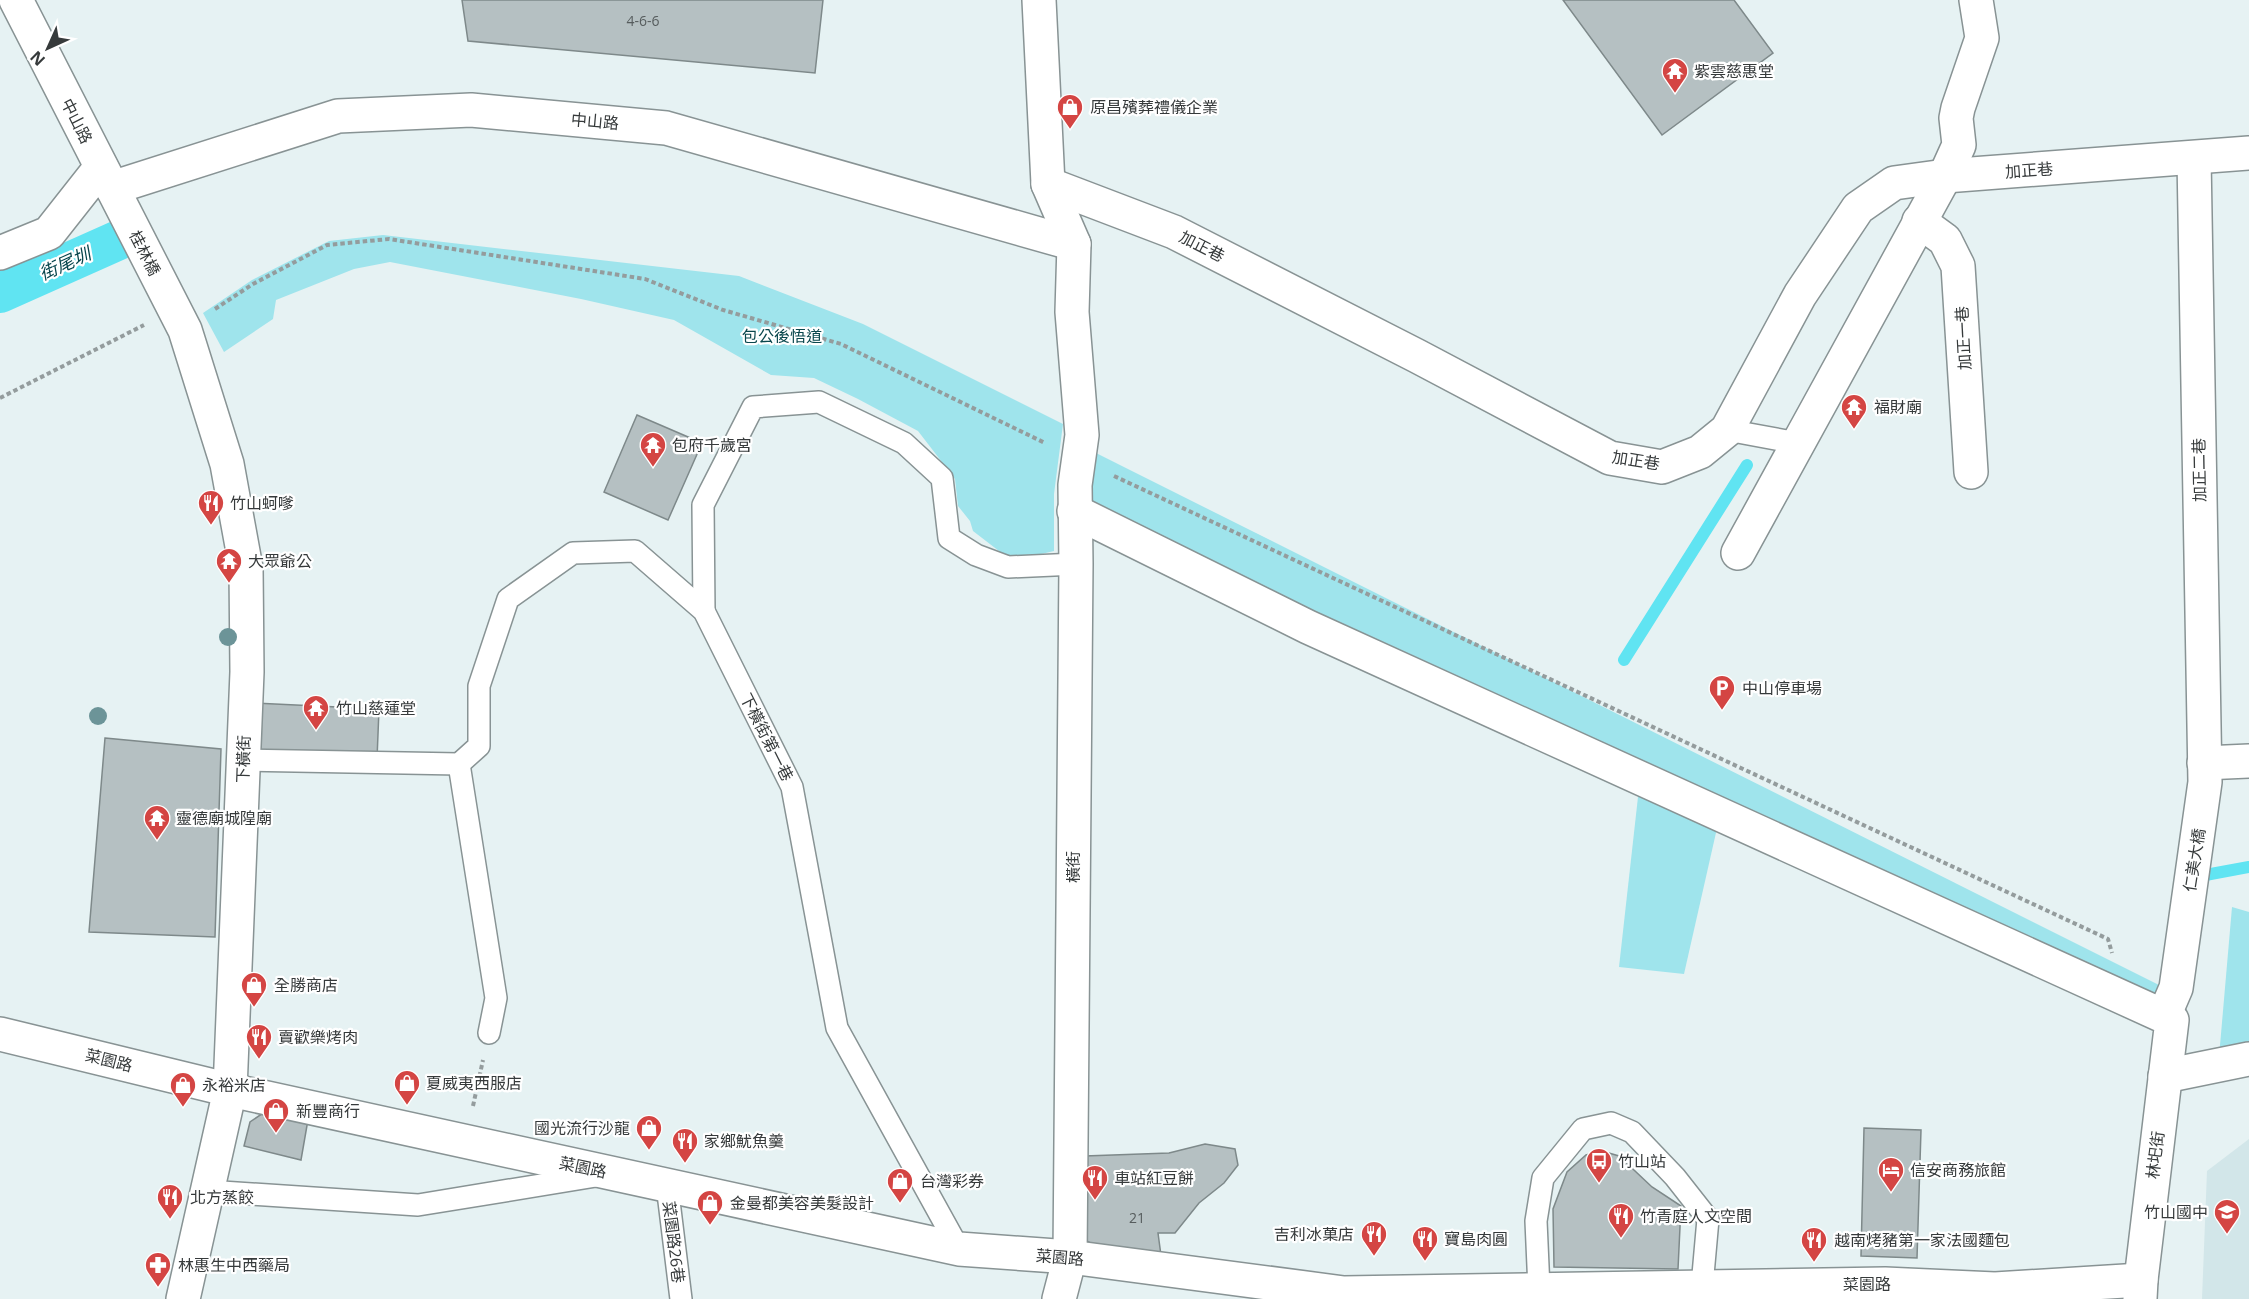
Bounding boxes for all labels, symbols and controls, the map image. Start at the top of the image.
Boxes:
house number: 4-6-6 [626,11,660,30]
north arrow [18,18,78,78]
text: N [25,46,50,71]
temple icon: 紫雲慈惠堂 [1660,56,1690,94]
place label: 紫雲慈惠堂 [1694,60,1774,82]
shop icon: 原昌殯葬禮儀企業 [1055,92,1085,130]
street label: 中山路 [56,95,98,147]
place label: 原昌殯葬禮儀企業 [1090,96,1218,118]
street label: 中山路 [570,108,620,134]
street label: 加正巷 [2004,157,2054,183]
street label: 加正巷 [1176,225,1228,267]
street label: 桂林橋 [124,227,166,279]
water label: 街尾圳 [35,240,97,285]
street label: 加正一巷 [1950,305,1976,371]
park label: 包公後悟道 [742,325,822,347]
temple icon: 福財廟 [1839,392,1869,430]
place label: 福財廟 [1874,396,1922,418]
temple icon: 包府千歲宮 [638,430,668,468]
place label: 包府千歲宮 [672,434,752,456]
street label: 加正二巷 [2187,438,2211,502]
street label: 加正巷 [1611,445,1661,475]
restaurant icon: 竹山蚵嗲 [196,488,226,526]
place label: 竹山蚵嗲 [230,492,294,514]
temple icon: 大眾爺公 [214,546,244,584]
place label: 大眾爺公 [248,550,312,572]
parking icon: 中山停車場 [1707,673,1737,711]
place label: 中山停車場 [1742,677,1822,699]
street label: 下橫街第一巷 [735,689,799,785]
temple icon: 竹山慈蓮堂 [301,693,331,731]
place label: 竹山慈蓮堂 [336,697,416,719]
street label: 下橫街 [231,735,255,783]
temple icon: 靈德廟城隍廟 [142,803,172,841]
place label: 靈德廟城隍廟 [176,807,272,829]
street label: 仁美大橋 [2178,827,2210,893]
street label: 橫街 [1062,851,1084,883]
shop icon: 全勝商店 [239,970,269,1008]
place label: 全勝商店 [274,974,338,996]
restaurant icon: 賣歡樂烤肉 [244,1022,274,1060]
place label: 賣歡樂烤肉 [278,1026,358,1048]
street label: 菜園路 [83,1044,135,1076]
shop icon: 夏威夷西服店 [392,1068,422,1106]
shop icon: 永裕米店 [168,1070,198,1108]
place label: 夏威夷西服店 [426,1072,522,1094]
place label: 永裕米店 [202,1074,266,1096]
shop icon: 新豐商行 [261,1096,291,1134]
place label: 新豐商行 [296,1100,360,1122]
shop icon: 國光流行沙龍 [634,1113,664,1151]
place label: 國光流行沙龍 [534,1117,630,1139]
restaurant icon: 家鄉魷魚羹 [670,1126,700,1164]
place label: 家鄉魷魚羹 [704,1130,784,1152]
street label: 林圯街 [2141,1130,2169,1180]
bus stop icon: 竹山站 [1584,1146,1614,1184]
place label: 竹山站 [1618,1150,1666,1172]
street label: 菜園路 [557,1151,609,1183]
hotel icon: 信安商務旅館 [1876,1155,1906,1193]
place label: 信安商務旅館 [1910,1159,2006,1181]
restaurant icon: 車站紅豆餅 [1080,1163,1110,1201]
shop icon: 台灣彩券 [885,1166,915,1204]
place label: 車站紅豆餅 [1114,1167,1194,1189]
place label: 台灣彩券 [920,1170,984,1192]
restaurant icon: 北方蒸餃 [155,1182,185,1220]
place label: 北方蒸餃 [190,1186,254,1208]
shop icon: 金曼都美容美髮設計 [695,1188,725,1226]
place label: 金曼都美容美髮設計 [730,1192,874,1214]
school or university icon: 竹山國中 [2212,1197,2242,1235]
street label: 菜園路26巷 [658,1200,690,1284]
restaurant icon: 竹青庭人文空間 [1606,1201,1636,1239]
place label: 竹山國中 [2144,1201,2208,1223]
place label: 竹青庭人文空間 [1640,1205,1752,1227]
house number: 21 [1129,1208,1145,1227]
restaurant icon: 吉利冰菓店 [1359,1219,1389,1257]
place label: 吉利冰菓店 [1274,1223,1354,1245]
restaurant icon: 寶島肉圓 [1410,1224,1440,1262]
restaurant icon: 越南烤豬第一家法國麵包 [1799,1225,1829,1263]
place label: 寶島肉圓 [1444,1228,1508,1250]
place label: 越南烤豬第一家法國麵包 [1834,1229,2010,1251]
street label: 菜園路 [1035,1244,1085,1270]
pharmacy icon: 林惠生中西藥局 [143,1250,173,1288]
place label: 林惠生中西藥局 [178,1254,290,1276]
street label: 菜園路 [1843,1273,1891,1295]

